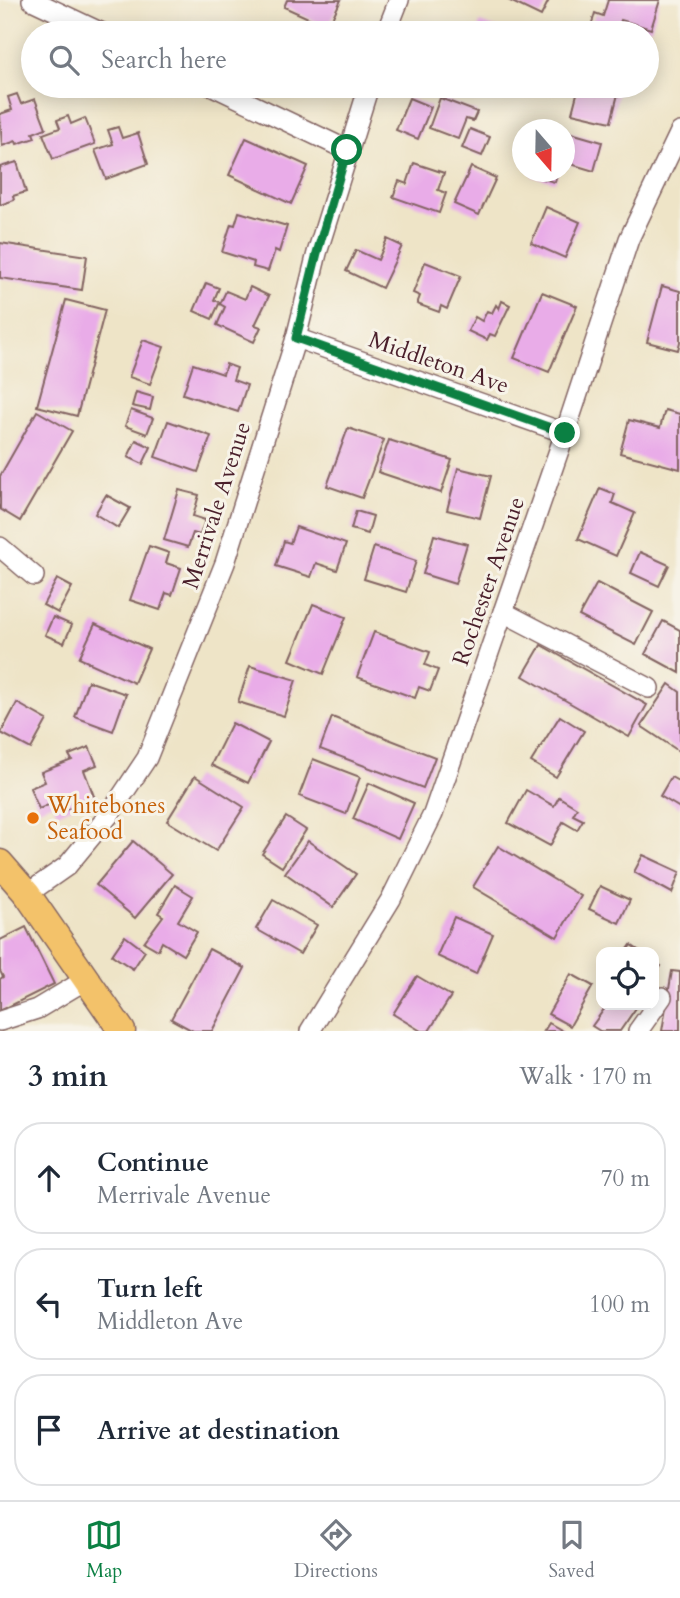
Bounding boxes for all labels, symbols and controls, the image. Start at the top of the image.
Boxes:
search box [21,21,659,98]
icon: search [45,41,83,79]
text: Search here [101,42,227,77]
north arrow [512,119,575,182]
route start [331,134,362,165]
street label: Middleton Ave [365,324,513,401]
route end [549,417,580,448]
street label: Merrivale Avenue [175,418,258,593]
street label: Rochester Avenue [445,493,532,670]
place label: Whitebones Seafood [46,790,165,847]
marker: Whitebones Seafood [25,810,41,826]
map controls [596,947,659,1010]
button: locate [596,947,659,1010]
text: 3 min [28,1056,108,1097]
text: Walk · 170 m [519,1061,652,1092]
text: Continue [97,1145,209,1180]
icon: ahead [30,1159,68,1197]
text: 70 m [601,1163,650,1194]
text: Merrivale Avenue [97,1180,271,1211]
text: Turn left [97,1271,202,1306]
icon: left [30,1285,68,1323]
text: 100 m [589,1289,650,1320]
text: Middleton Ave [97,1306,243,1337]
icon: arrive [30,1411,68,1449]
text: Arrive at destination [97,1413,340,1448]
tab: Map [85,1516,123,1584]
tab: Directions [294,1516,378,1584]
tab: Saved [549,1516,595,1584]

